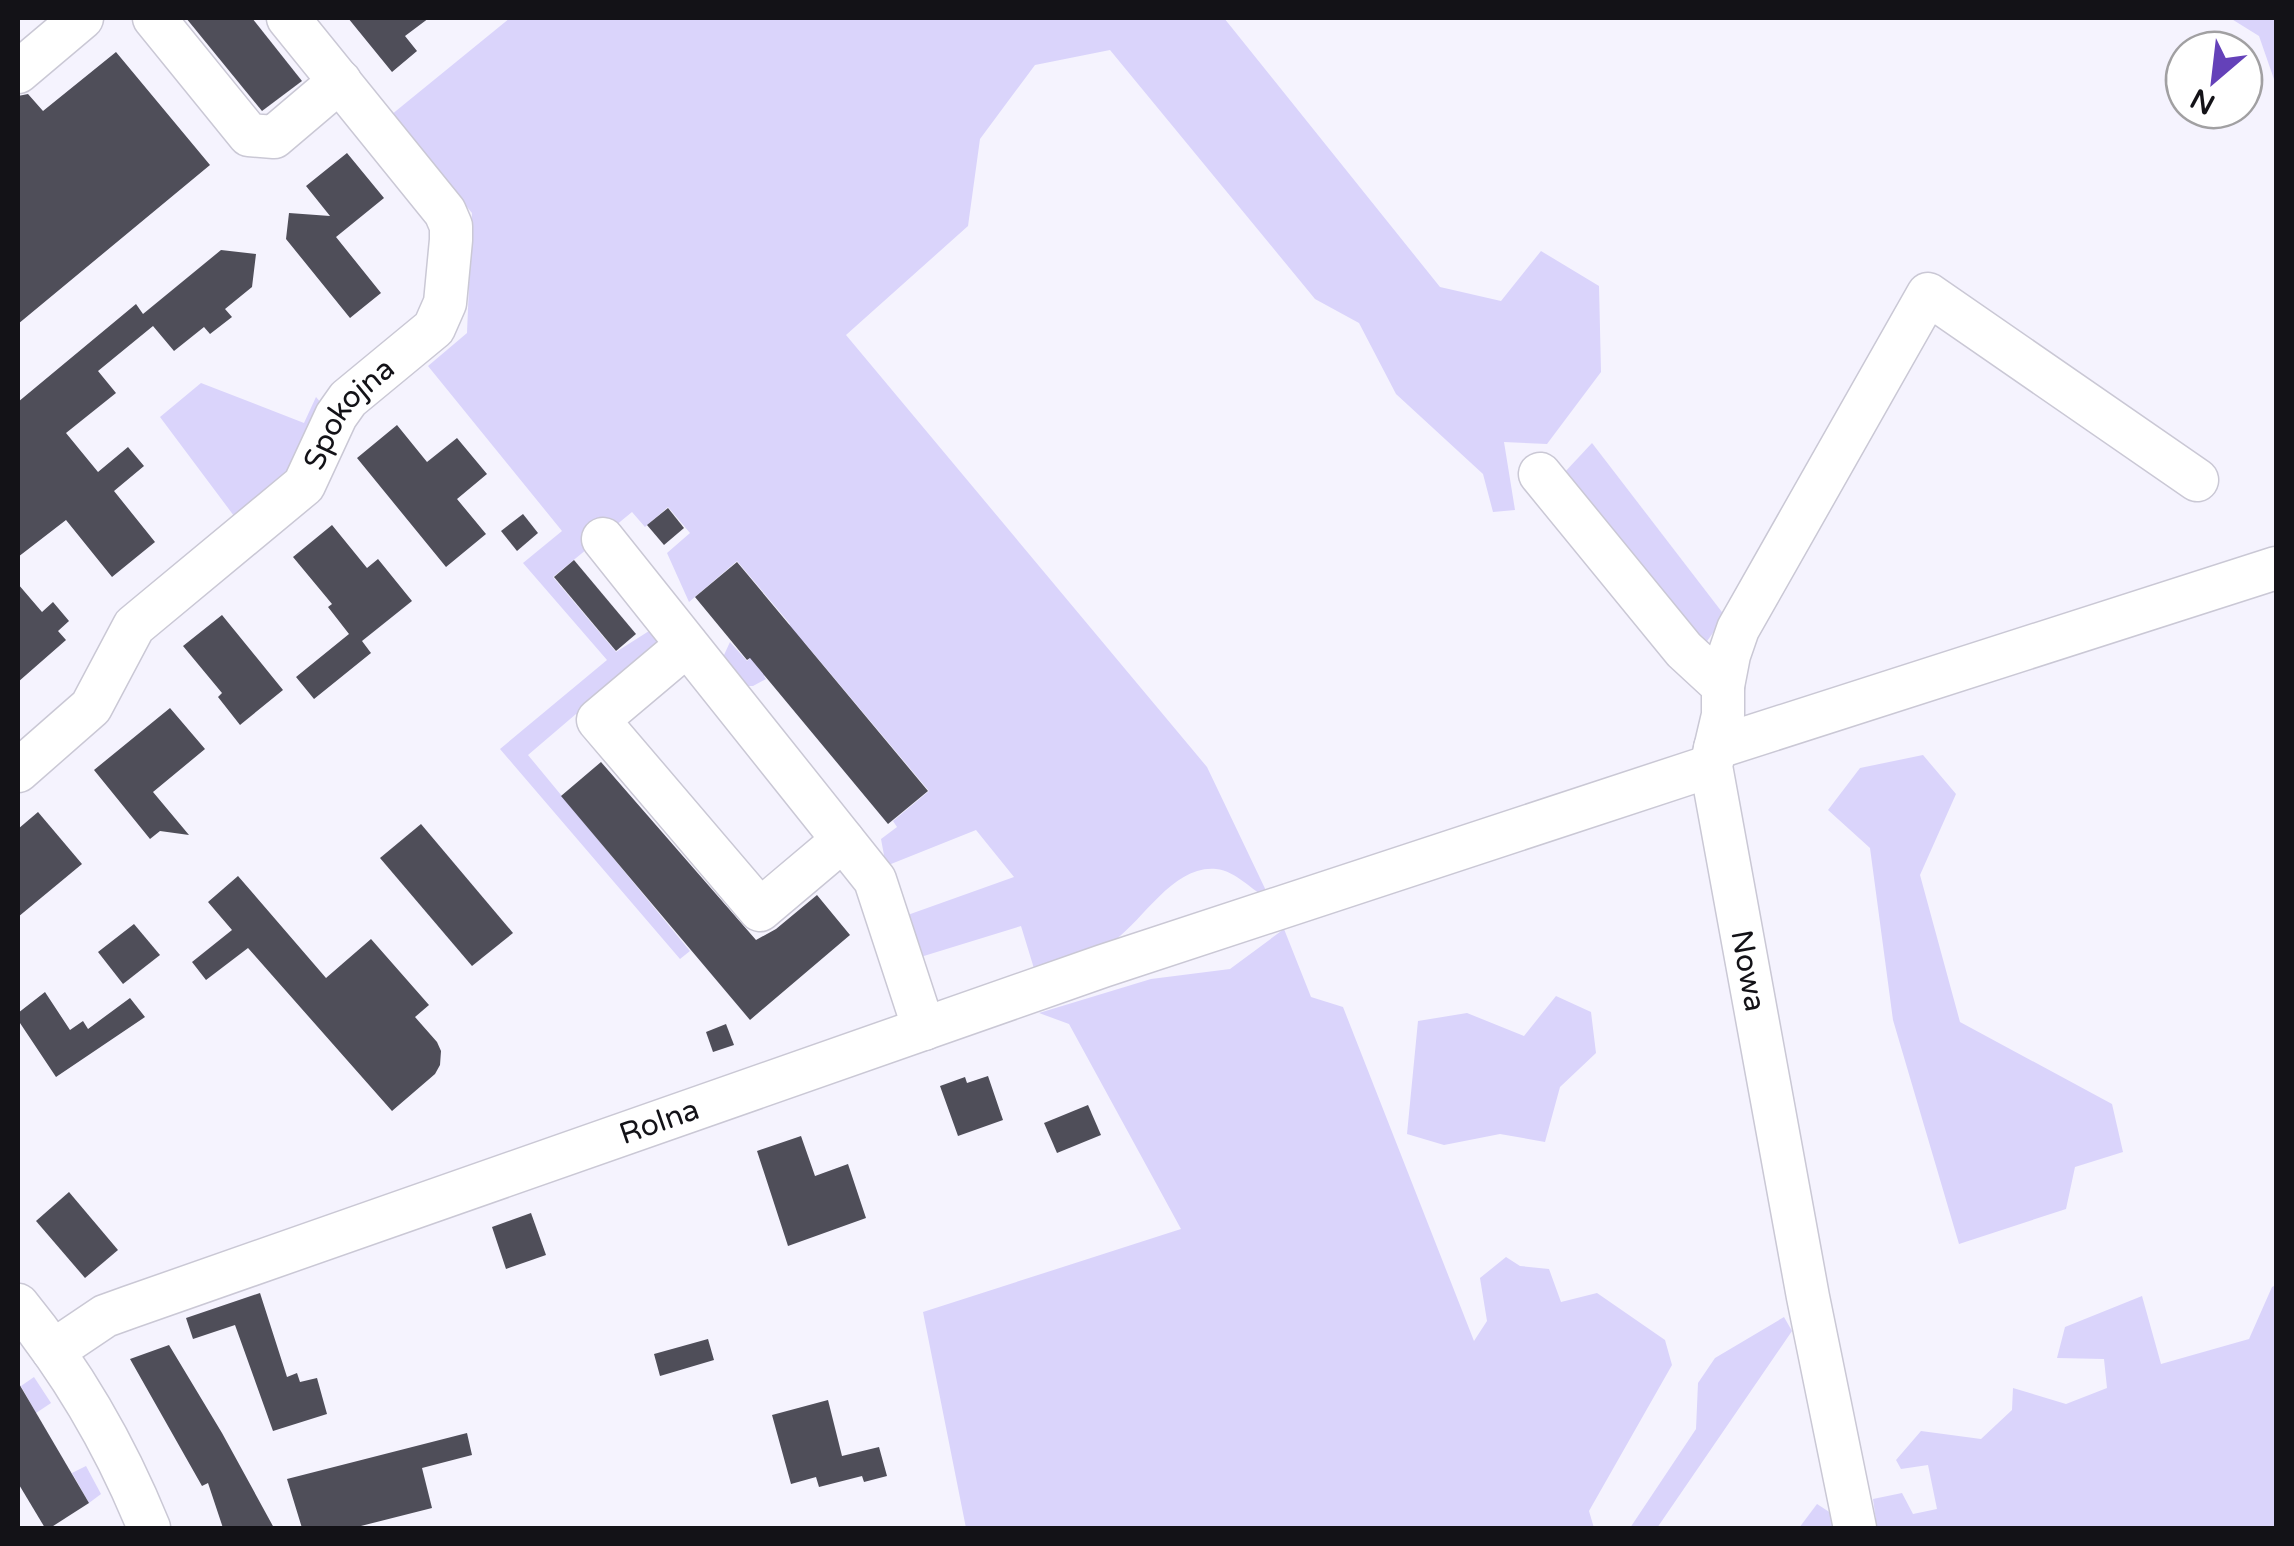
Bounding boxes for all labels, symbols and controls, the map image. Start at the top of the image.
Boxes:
north arrow [2164,30,2264,130]
text: N [2185,81,2221,121]
street label: Spokojna [296,350,402,476]
street label: Nowa [1722,927,1773,1015]
street label: Rolna [614,1091,704,1153]

